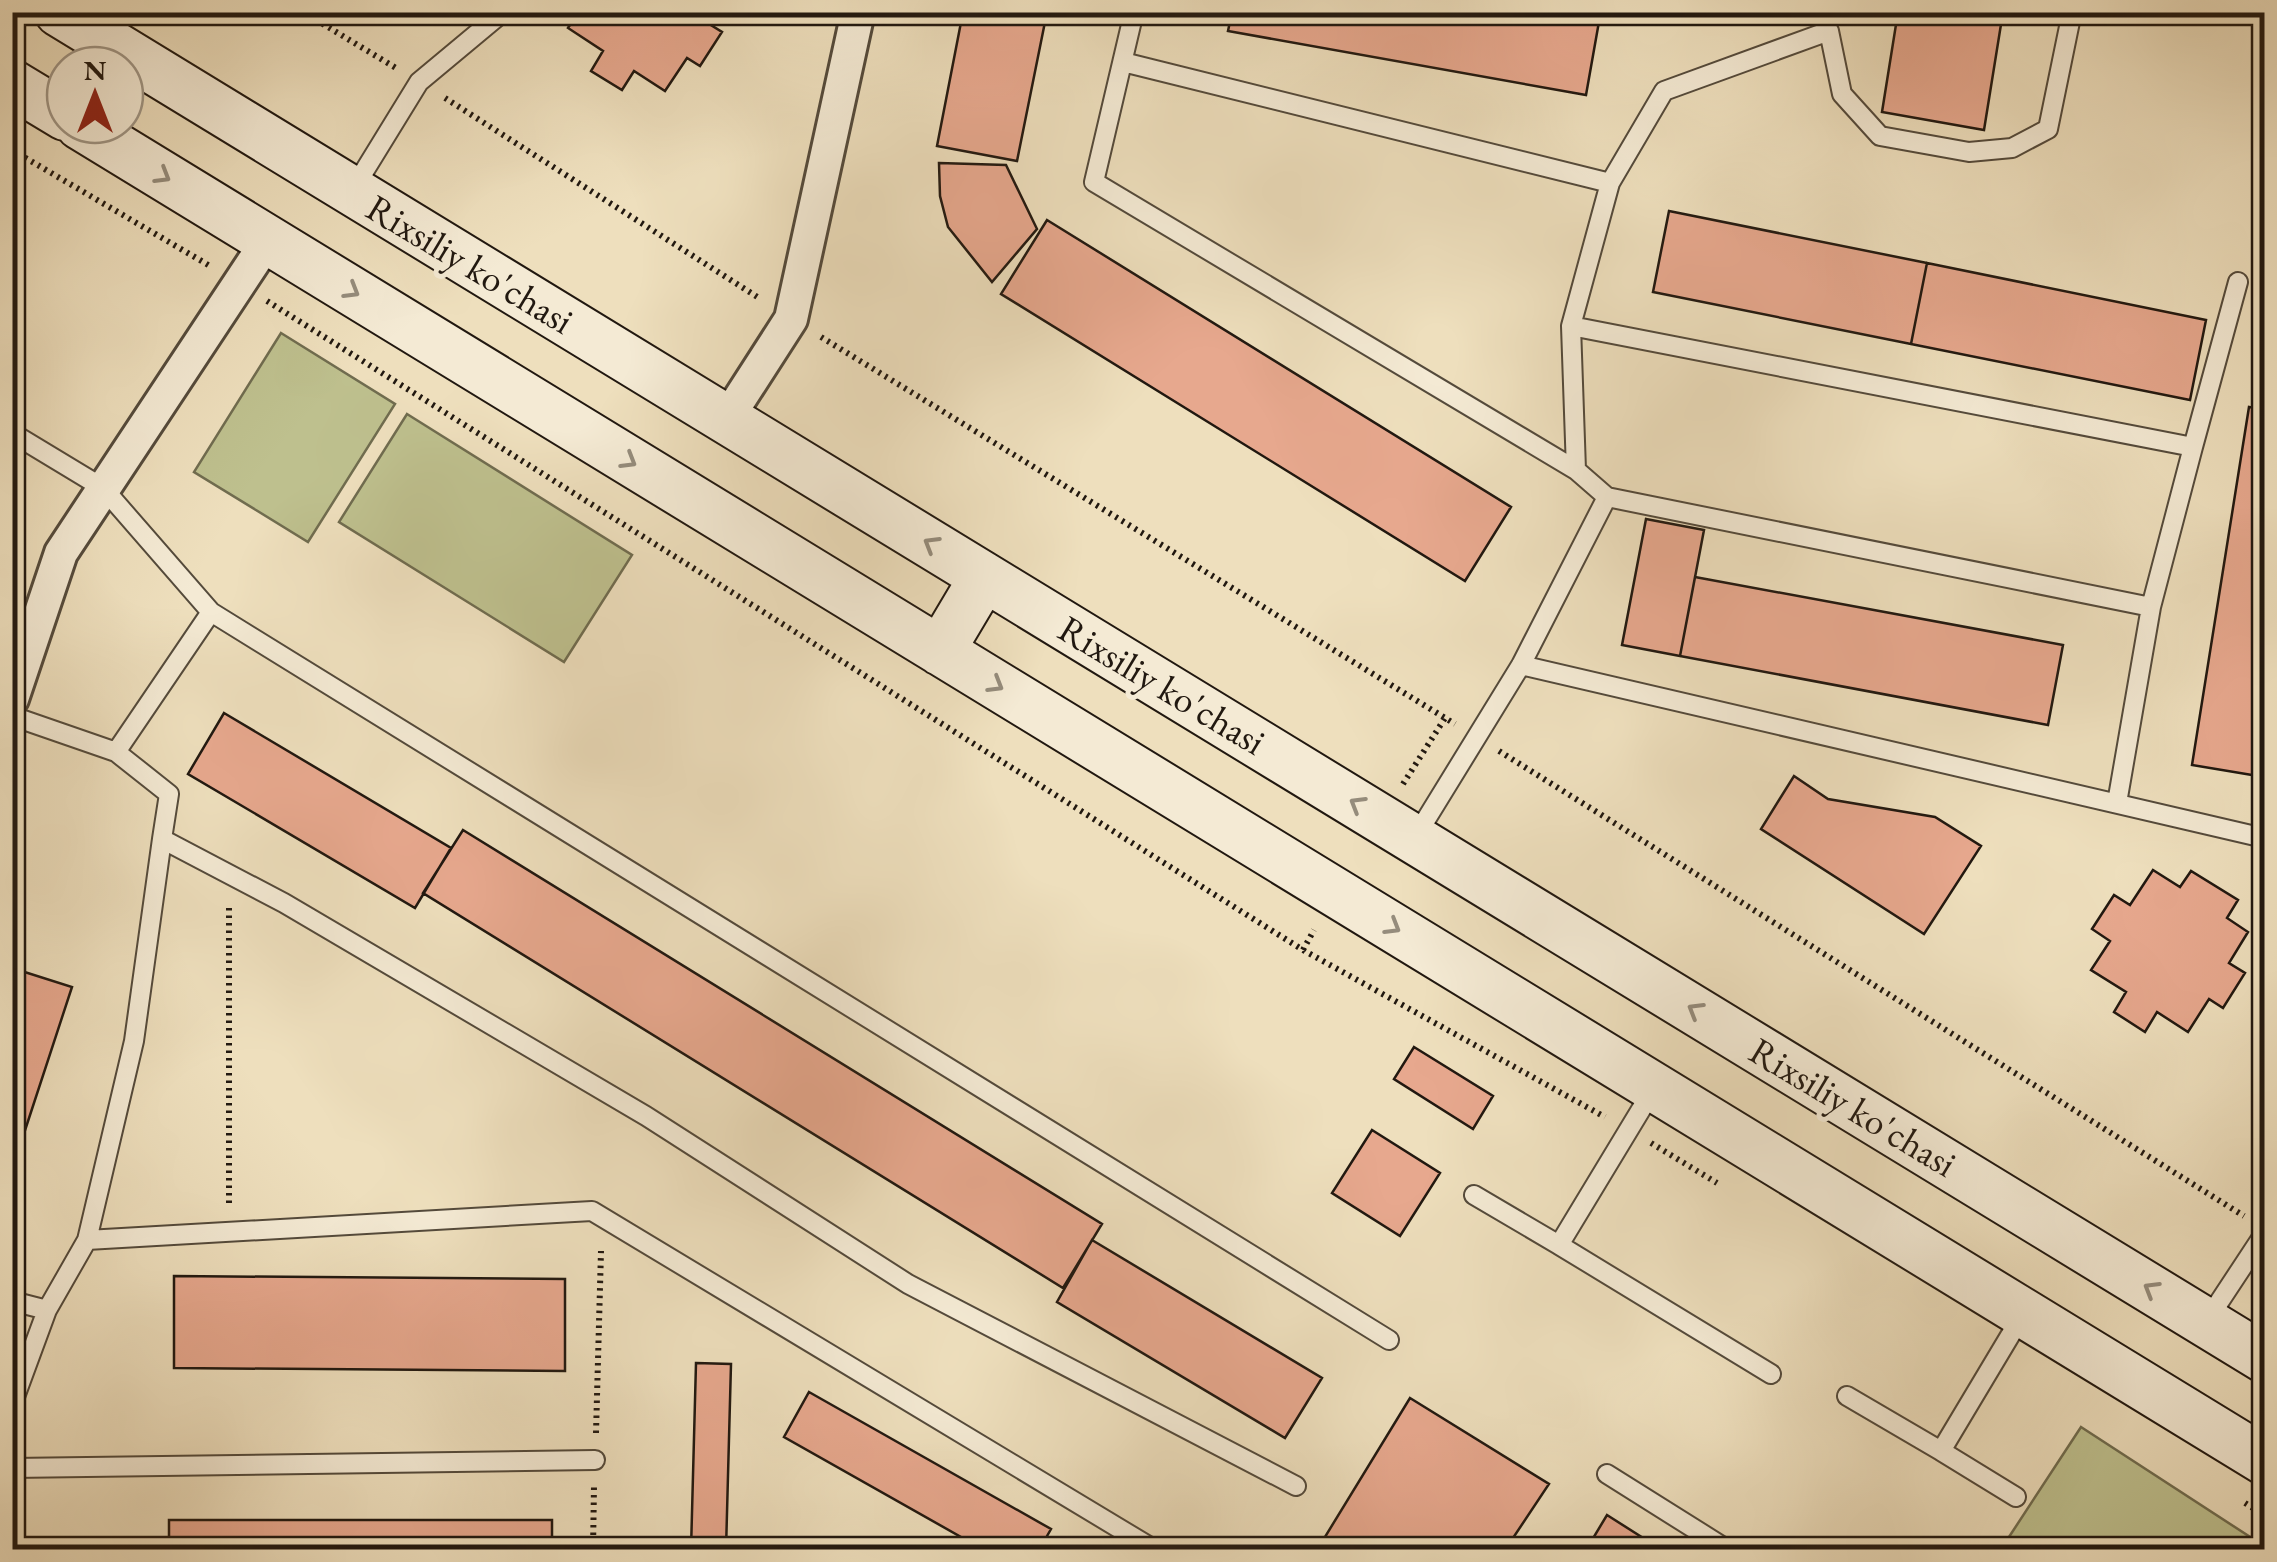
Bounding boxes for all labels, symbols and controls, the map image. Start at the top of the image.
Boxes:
north arrow [45,45,145,145]
text: N [84,52,107,88]
one-way arrow [152,164,170,183]
street label: Rixsiliy ko'chasi [358,183,583,345]
one-way arrow [341,279,359,298]
one-way arrow [618,449,636,468]
one-way arrow [923,537,941,556]
street label: Rixsiliy ko'chasi [1050,604,1275,766]
one-way arrow [985,673,1003,692]
one-way arrow [1350,798,1368,817]
one-way arrow [1382,915,1400,934]
one-way arrow [1687,1003,1705,1022]
street label: Rixsiliy ko'chasi [1741,1026,1966,1188]
one-way arrow [2144,1282,2162,1301]

